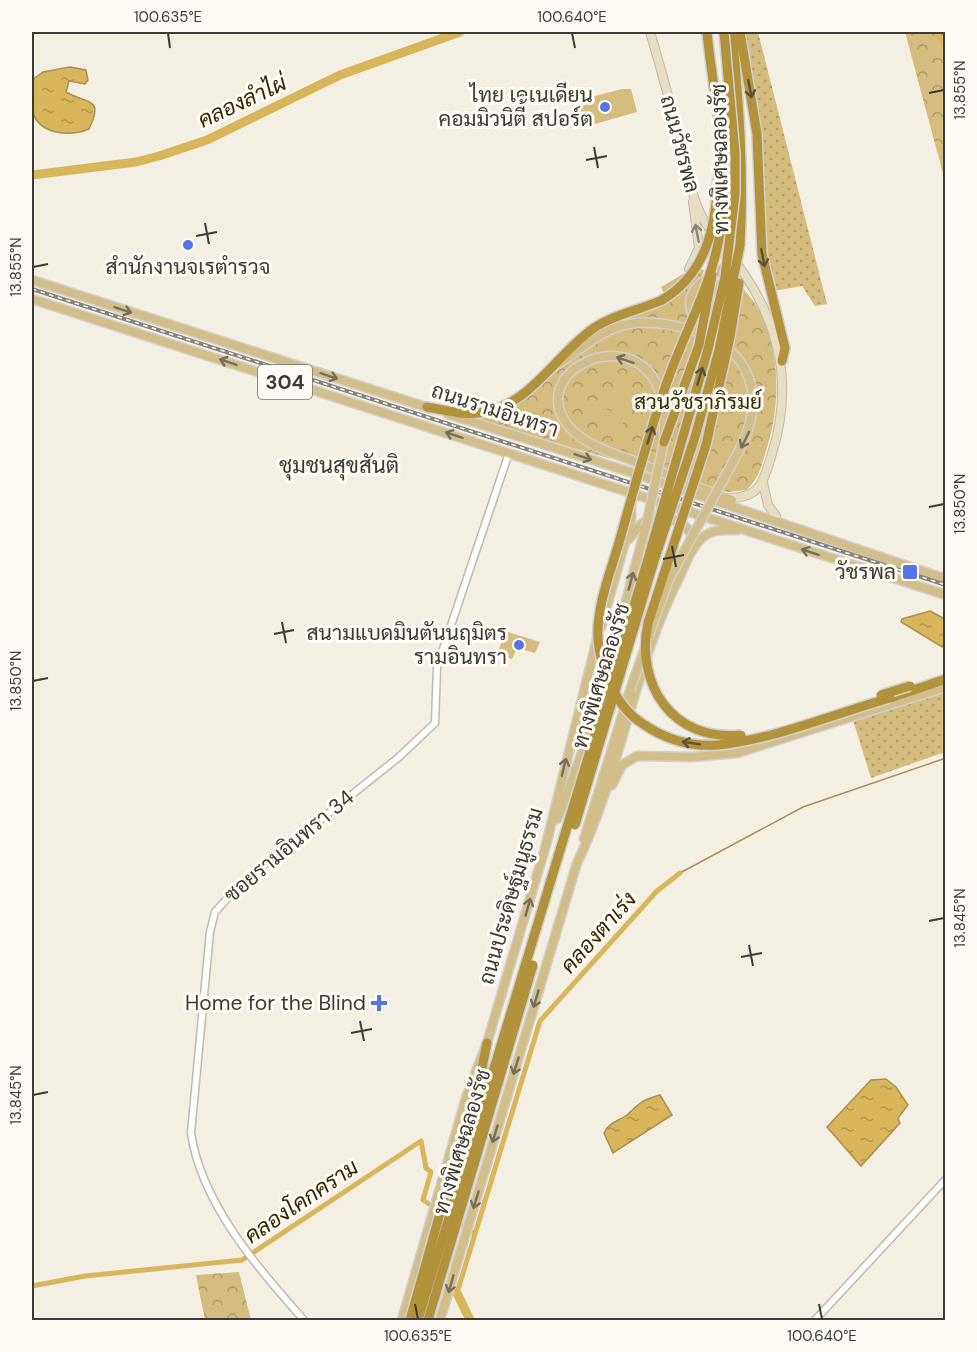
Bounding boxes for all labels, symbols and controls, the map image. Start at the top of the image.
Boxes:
text: 100.635°E [134,7,202,27]
text: 100.640°E [537,7,607,27]
text: 13.855°N [950,60,970,120]
water label: คลองลำไผ่ [193,68,292,135]
one-way arrow [745,79,756,98]
place label: ไทย เคเนเดียน คอมมิวนิตี้ สปอร์ต [439,81,593,133]
street label: ทางพิเศษฉลองรัช [705,83,735,235]
street label: ถนนวัชรพล [654,92,706,196]
marker: ไทย เคเนเดียน คอมมิวนิตี้ สปอร์ต [598,100,612,114]
one-way arrow [691,223,702,243]
text: 13.855°N [6,237,26,297]
marker: สำนักงานจเรตำรวจ [181,238,195,252]
one-way arrow [758,248,769,268]
place label: สำนักงานจเรตำรวจ [106,253,270,281]
one-way arrow [113,305,132,316]
one-way arrow [616,354,635,365]
one-way arrow [219,356,238,367]
road number: 304 [258,365,312,399]
one-way arrow [695,367,706,386]
one-way arrow [319,372,338,383]
street label: ถนนรามอินทรา [428,376,562,444]
park label: สวนวัชราภิรมย์ [634,388,762,416]
one-way arrow [645,426,656,445]
one-way arrow [445,429,464,440]
one-way arrow [738,431,750,449]
district label: ชุมชนสุขสันติ [279,451,399,481]
one-way arrow [573,452,592,463]
text: 13.850°N [950,474,970,534]
one-way arrow [801,545,820,556]
place label: วัชรพล [835,558,896,586]
marker: วัชรพล [901,563,919,581]
one-way arrow [626,572,637,591]
street label: ทางพิเศษฉลองรัช [566,600,636,752]
place label: สนามแบดมินตันนฤมิตร รามอินทรา [306,619,507,671]
marker: สนามแบดมินตันนฤมิตร รามอินทรา [512,638,526,652]
text: 13.850°N [6,651,26,711]
one-way arrow [682,737,701,748]
one-way arrow [559,758,570,777]
street label: ซอยรามอินทรา 34 [218,783,360,909]
street label: ถนนประดิษฐ์มนูธรรม [472,804,551,988]
water label: คลองตาเร่ง [554,885,643,979]
text: 13.845°N [950,888,970,948]
one-way arrow [523,898,534,917]
place label: Home for the Blind [185,989,366,1017]
one-way arrow [530,989,541,1008]
marker: Home for the Blind [370,994,388,1012]
one-way arrow [510,1056,521,1075]
text: 13.845°N [6,1065,26,1125]
street label: ทางพิเศษฉลองรัช [427,1066,497,1218]
one-way arrow [489,1124,500,1143]
water label: คลองโคกคราม [239,1152,364,1250]
one-way arrow [470,1190,481,1209]
one-way arrow [445,1274,456,1293]
text: 100.635°E [384,1326,452,1346]
text: 100.640°E [787,1326,857,1346]

